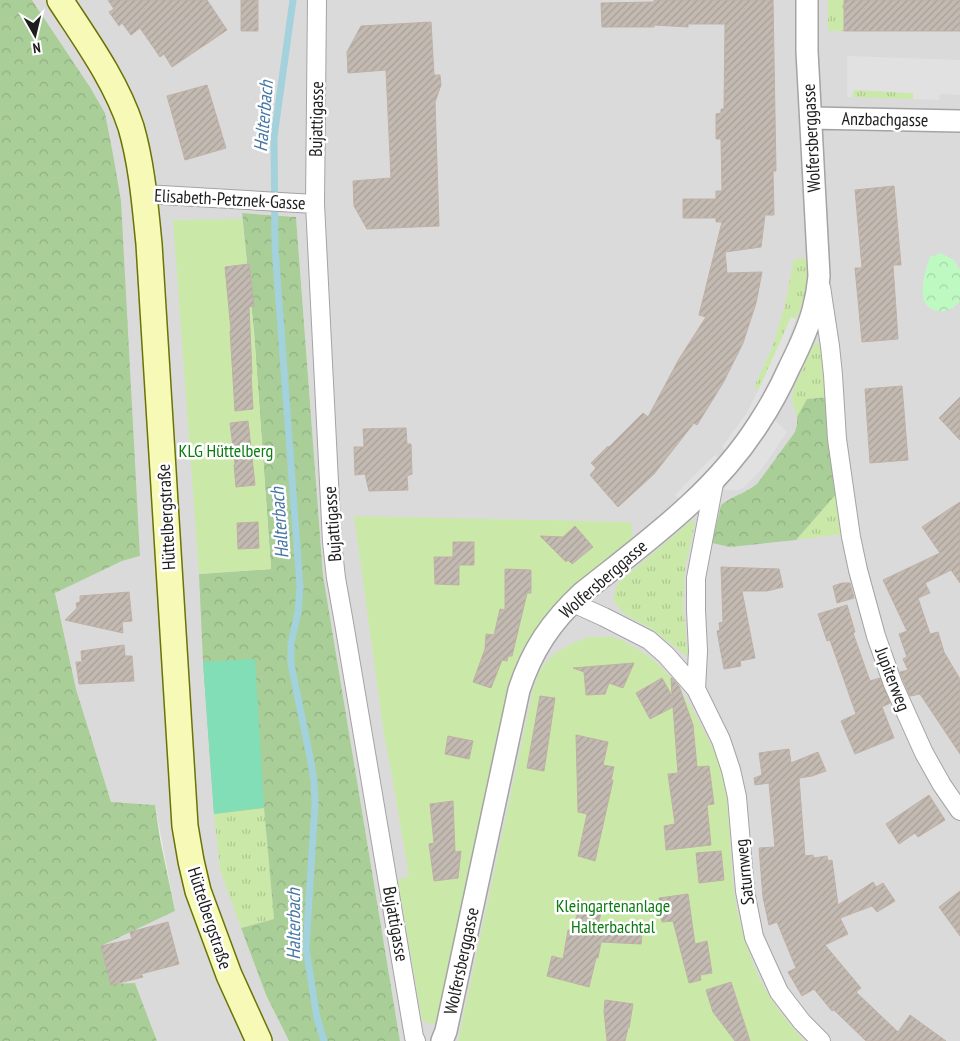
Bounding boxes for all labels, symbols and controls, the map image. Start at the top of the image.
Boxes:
north arrow [10,10,60,60]
text: N [32,38,42,57]
water label: Halterbach [248,78,278,153]
street label: Bujattigasse [304,81,328,157]
street label: Wolfersberggasse [797,83,825,193]
street label: Anzbachgasse [841,107,929,131]
street label: Elisabeth-Petznek-Gasse [154,184,306,214]
park label: KLG Hüttelberg [179,439,273,462]
street label: Hüttelbergstraße [152,463,180,571]
water label: Halterbach [264,485,293,559]
street label: Bujattigasse [318,485,346,563]
street label: Wolfersberggasse [554,535,652,623]
street label: Jupiterweg [870,643,916,714]
street label: Saturnweg [729,838,759,906]
street label: Hüttelbergstraße [183,864,237,972]
street label: Bujattigasse [378,885,414,963]
water label: Halterbach [281,887,305,960]
park label: Kleingartenanlage Halterbachtal [556,894,670,938]
street label: Wolfersberggasse [438,905,484,1017]

